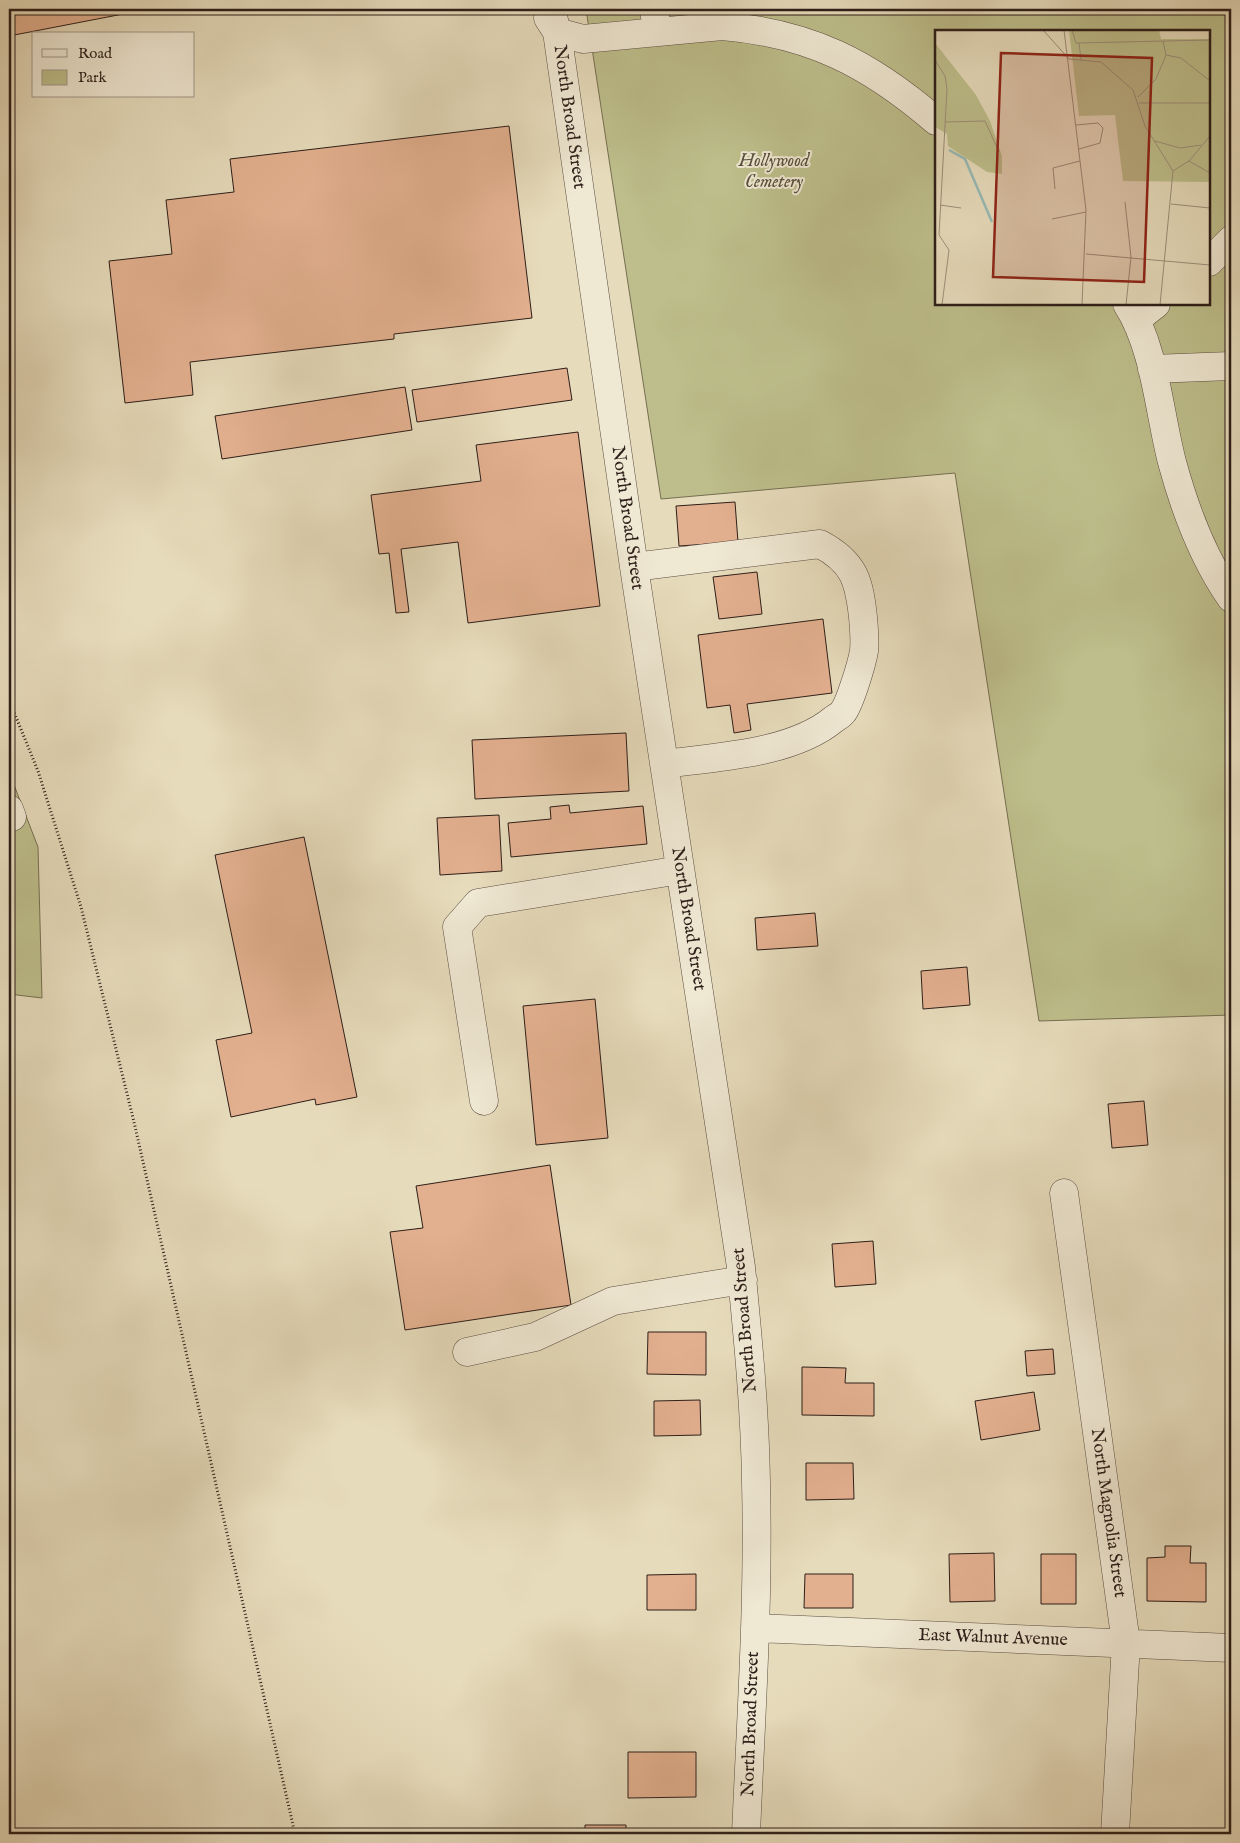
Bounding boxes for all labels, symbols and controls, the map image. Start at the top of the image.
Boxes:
inset map [935,30,1210,305]
legend [32,32,195,98]
street label: North Broad Street [548,43,590,191]
text: Road [78,44,113,63]
text: Park [78,68,108,87]
park label: Hollywood Cemetery [738,150,811,194]
street label: North Broad Street [606,444,648,592]
street label: North Broad Street [665,845,711,993]
street label: North Broad Street [727,1247,763,1393]
street label: North Magnolia Street [1085,1427,1131,1599]
street label: East Walnut Avenue [918,1624,1068,1652]
street label: North Broad Street [737,1651,765,1797]

